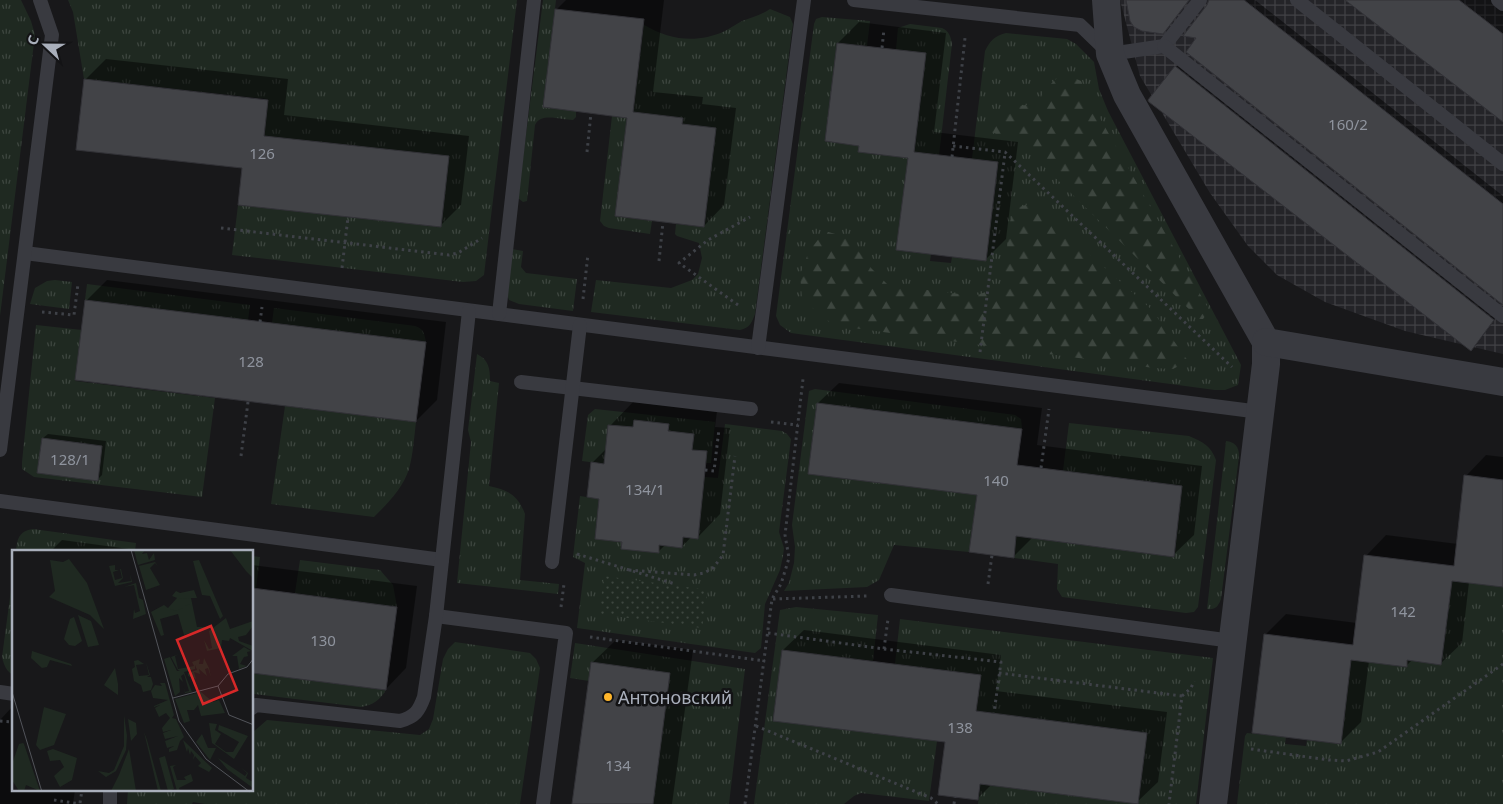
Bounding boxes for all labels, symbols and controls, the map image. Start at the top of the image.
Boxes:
north arrow [20,20,70,70]
text: С [22,32,43,48]
house number: 160/2 [1328,114,1368,134]
house number: 126 [249,143,275,163]
house number: 128 [238,351,264,371]
house number: 128/1 [50,449,90,469]
house number: 140 [983,470,1009,490]
house number: 134/1 [625,479,665,499]
inset map [12,550,254,792]
house number: 142 [1390,601,1416,621]
house number: 130 [310,630,336,650]
place label: Антоновский [618,685,732,709]
marker: Антоновский [602,691,614,703]
house number: 138 [947,717,973,737]
house number: 134 [605,755,631,775]

